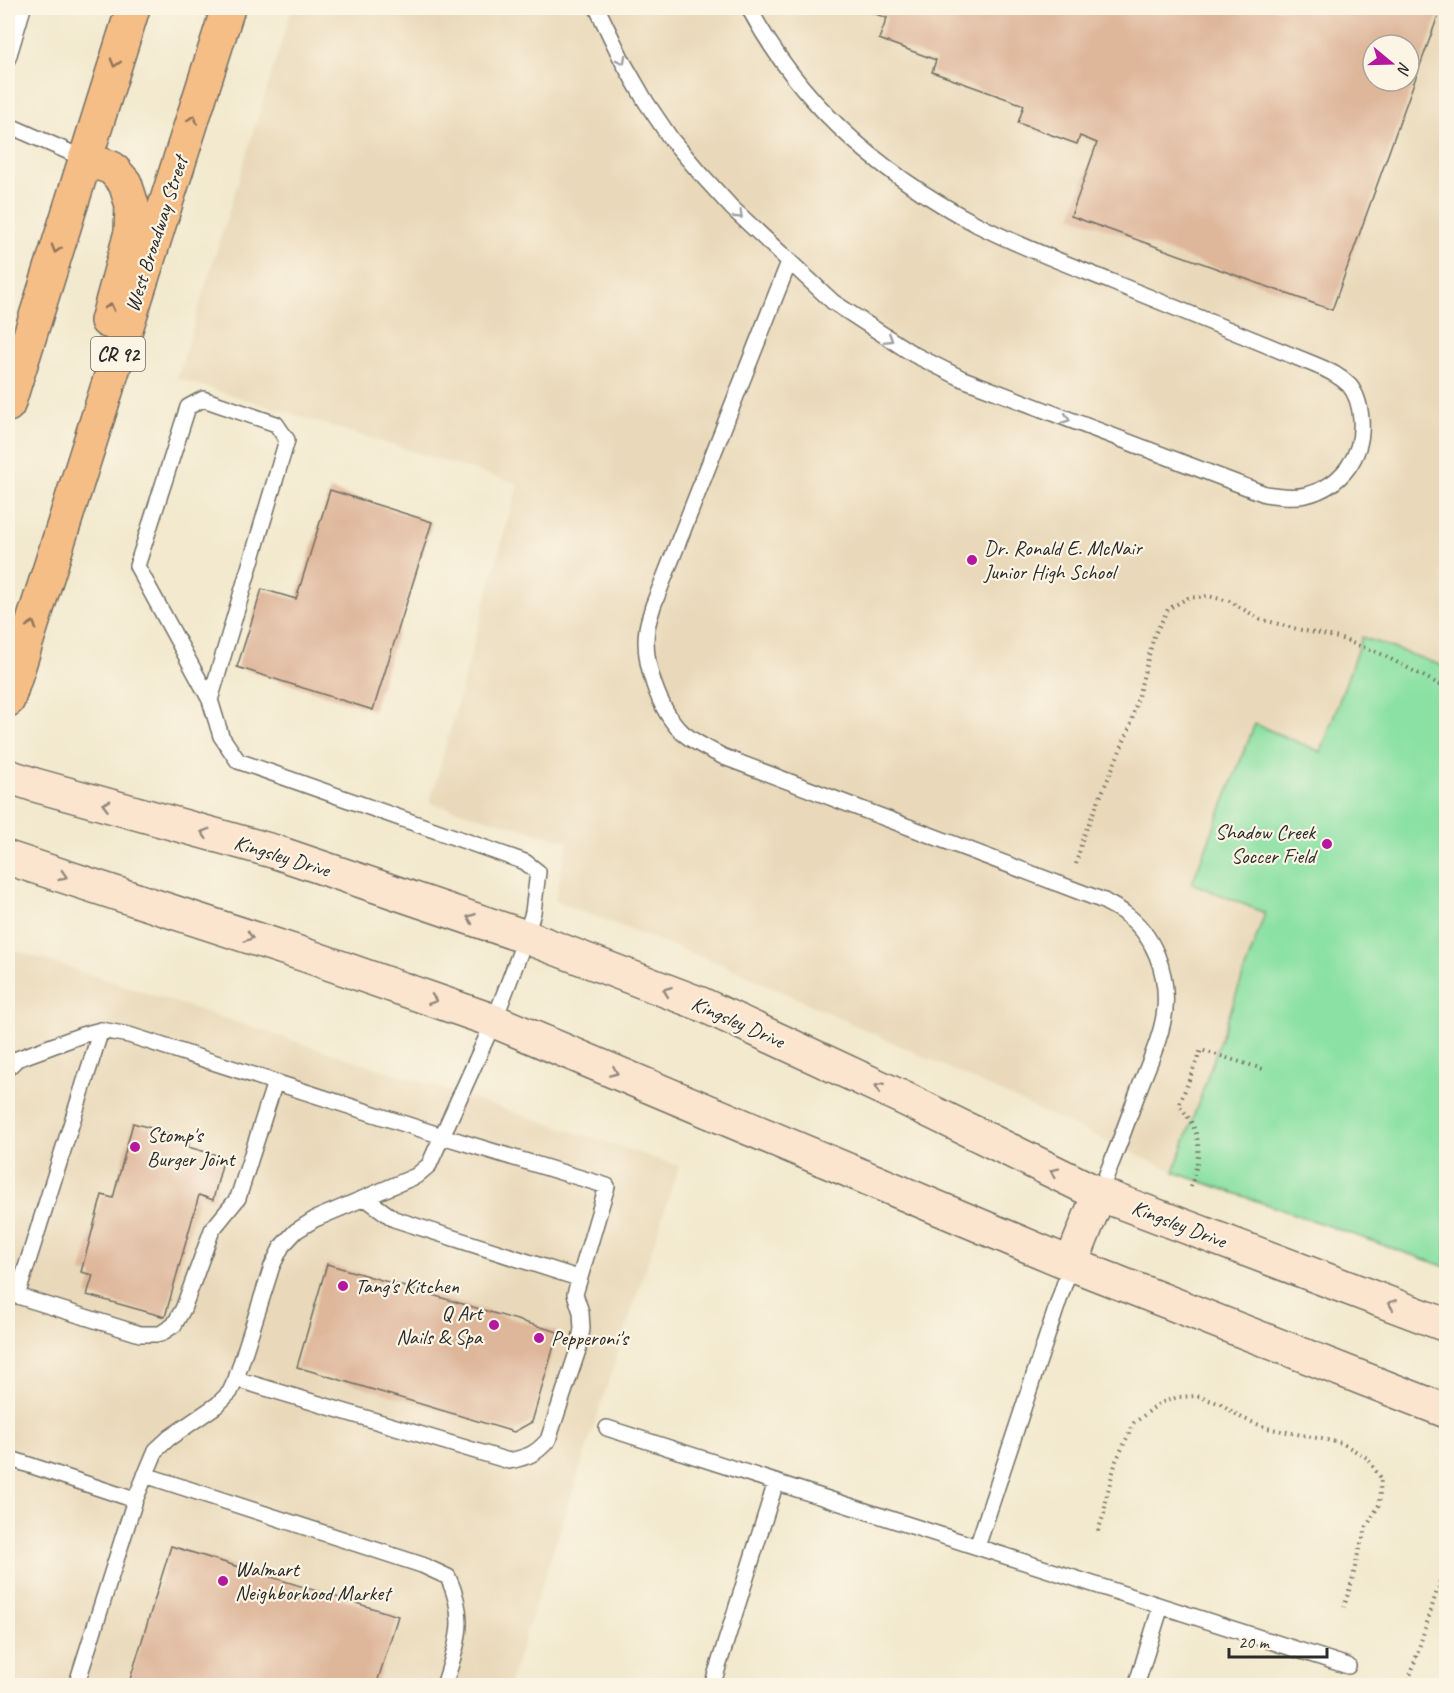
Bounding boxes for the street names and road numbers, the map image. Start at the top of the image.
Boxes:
street label: West Broadway Street [119,150,194,315]
road number: CR 92 [91,337,145,371]
street label: Kingsley Drive [231,829,335,883]
street label: Kingsley Drive [688,990,790,1055]
street label: Kingsley Drive [1128,1194,1232,1255]

